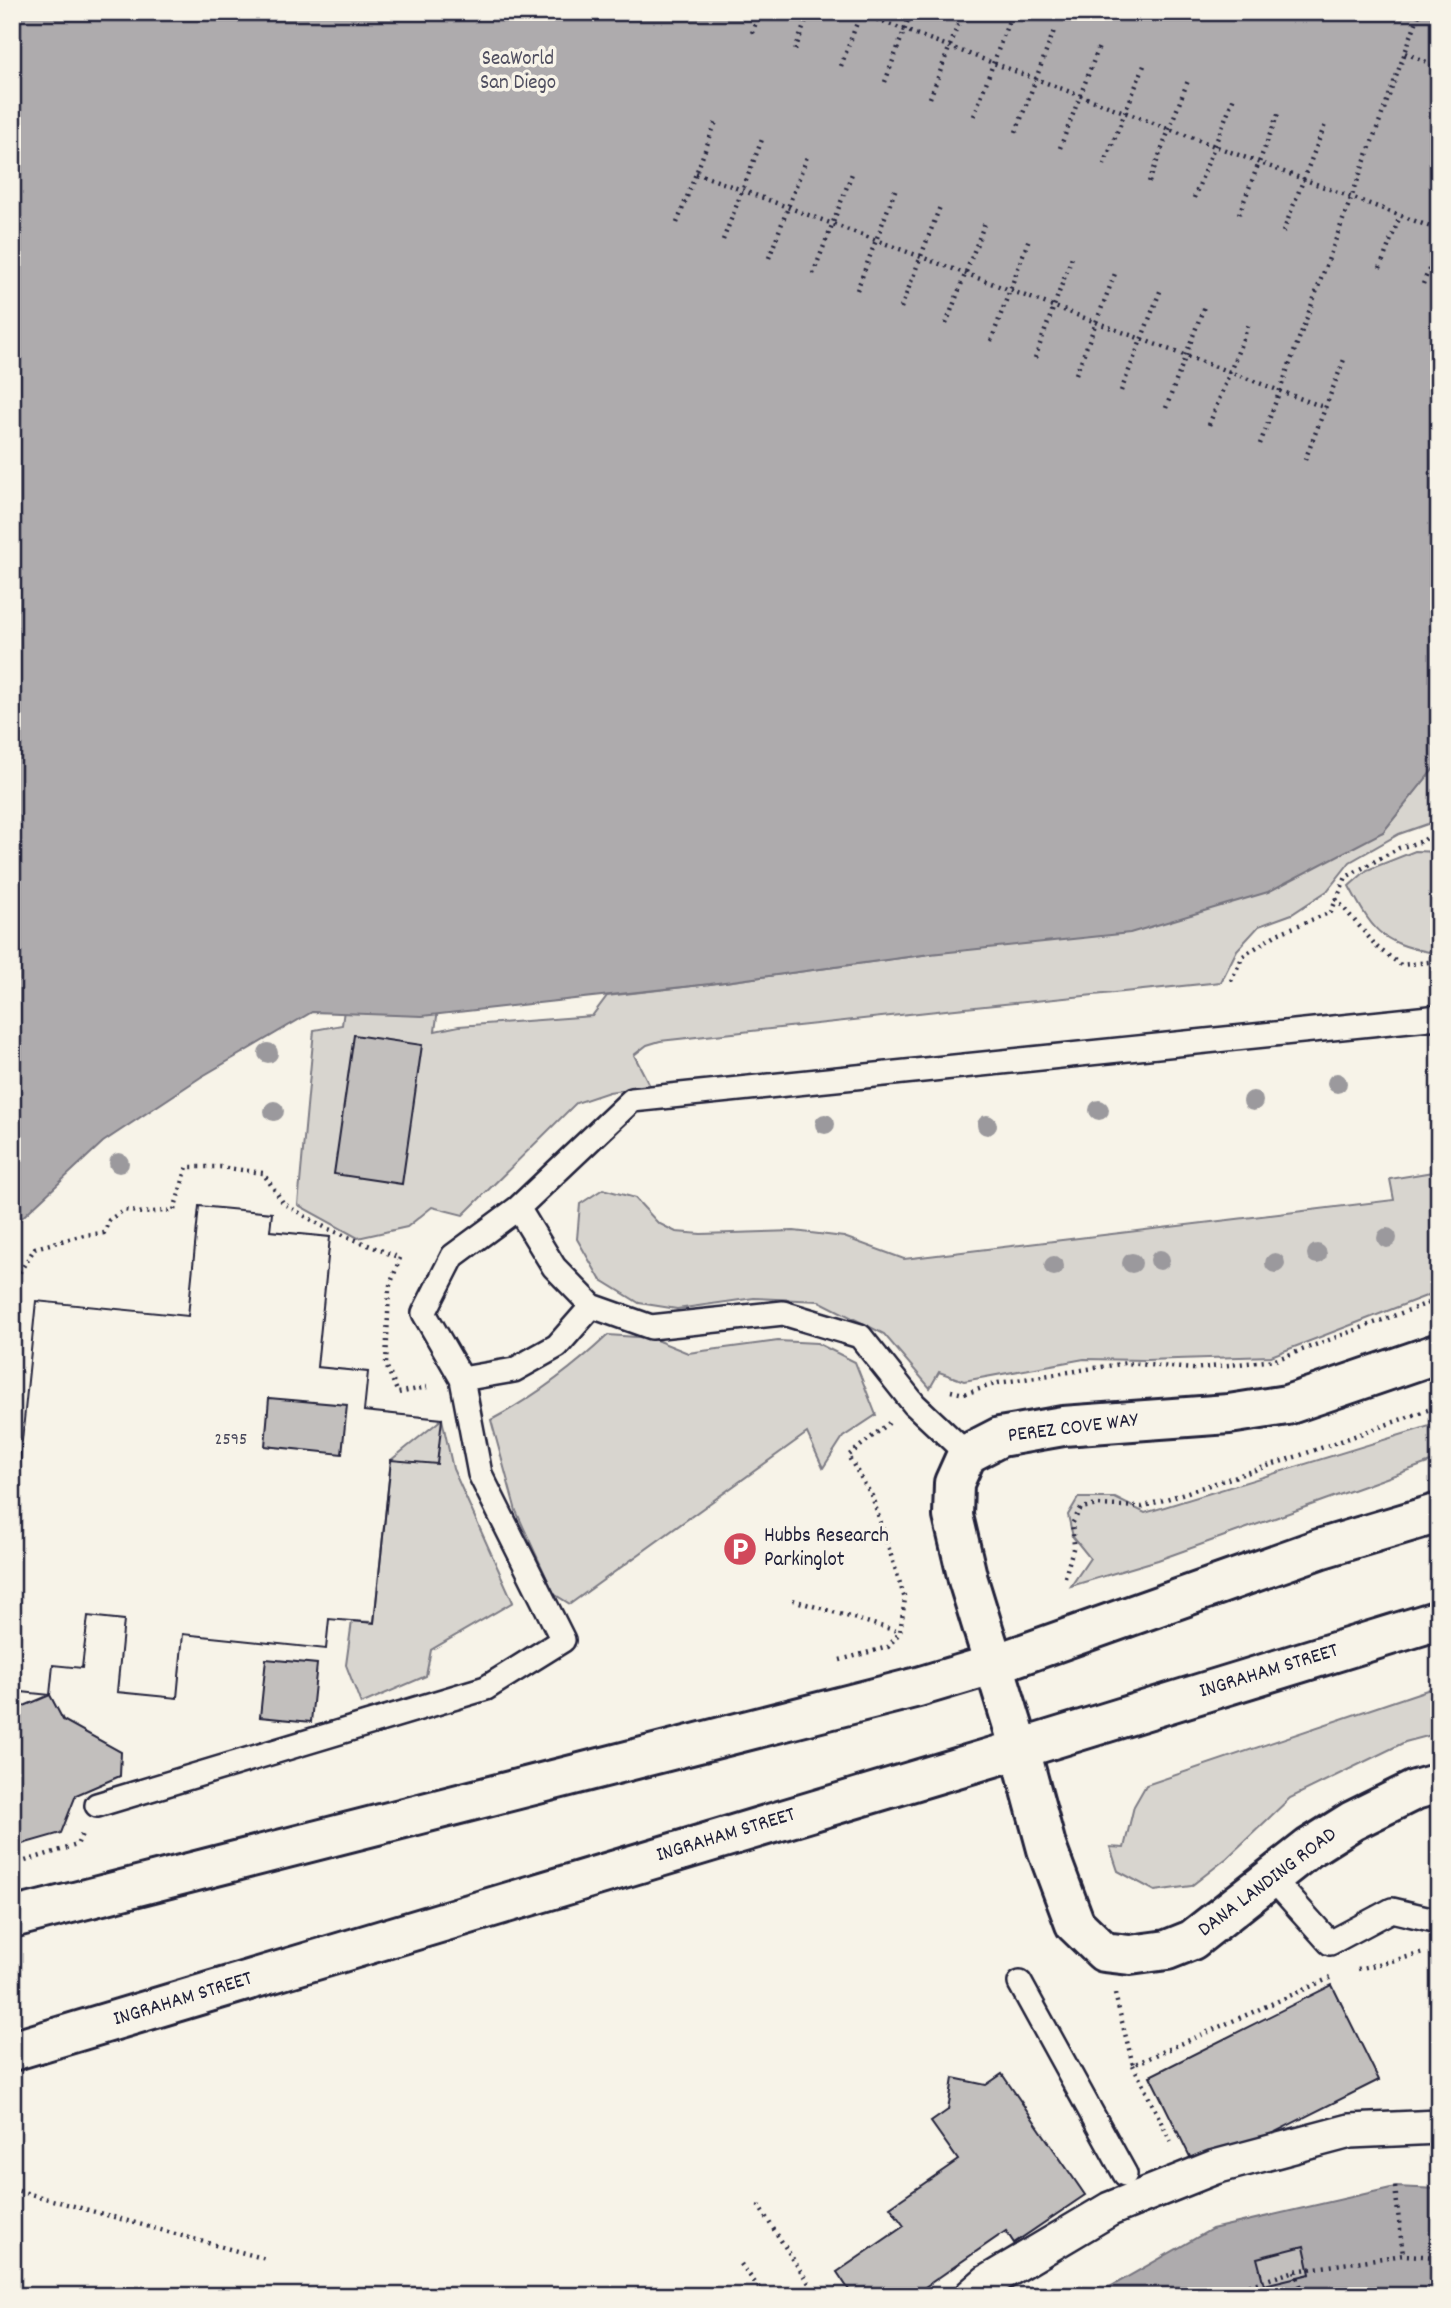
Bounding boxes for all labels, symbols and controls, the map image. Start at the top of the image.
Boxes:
park label: SeaWorld San Diego [480,45,556,99]
street label: PEREZ COVE WAY [1006,1406,1141,1452]
house number: 2595 [215,1428,247,1453]
place label: Hubbs Research Parkinglot [764,1522,889,1576]
parking icon: Hubbs Research Parkinglot [721,1530,759,1568]
street label: INGRAHAM STREET [1196,1636,1343,1707]
street label: INGRAHAM STREET [653,1800,800,1871]
street label: DANA LANDING ROAD [1192,1821,1344,1945]
street label: INGRAHAM STREET [110,1964,257,2035]

